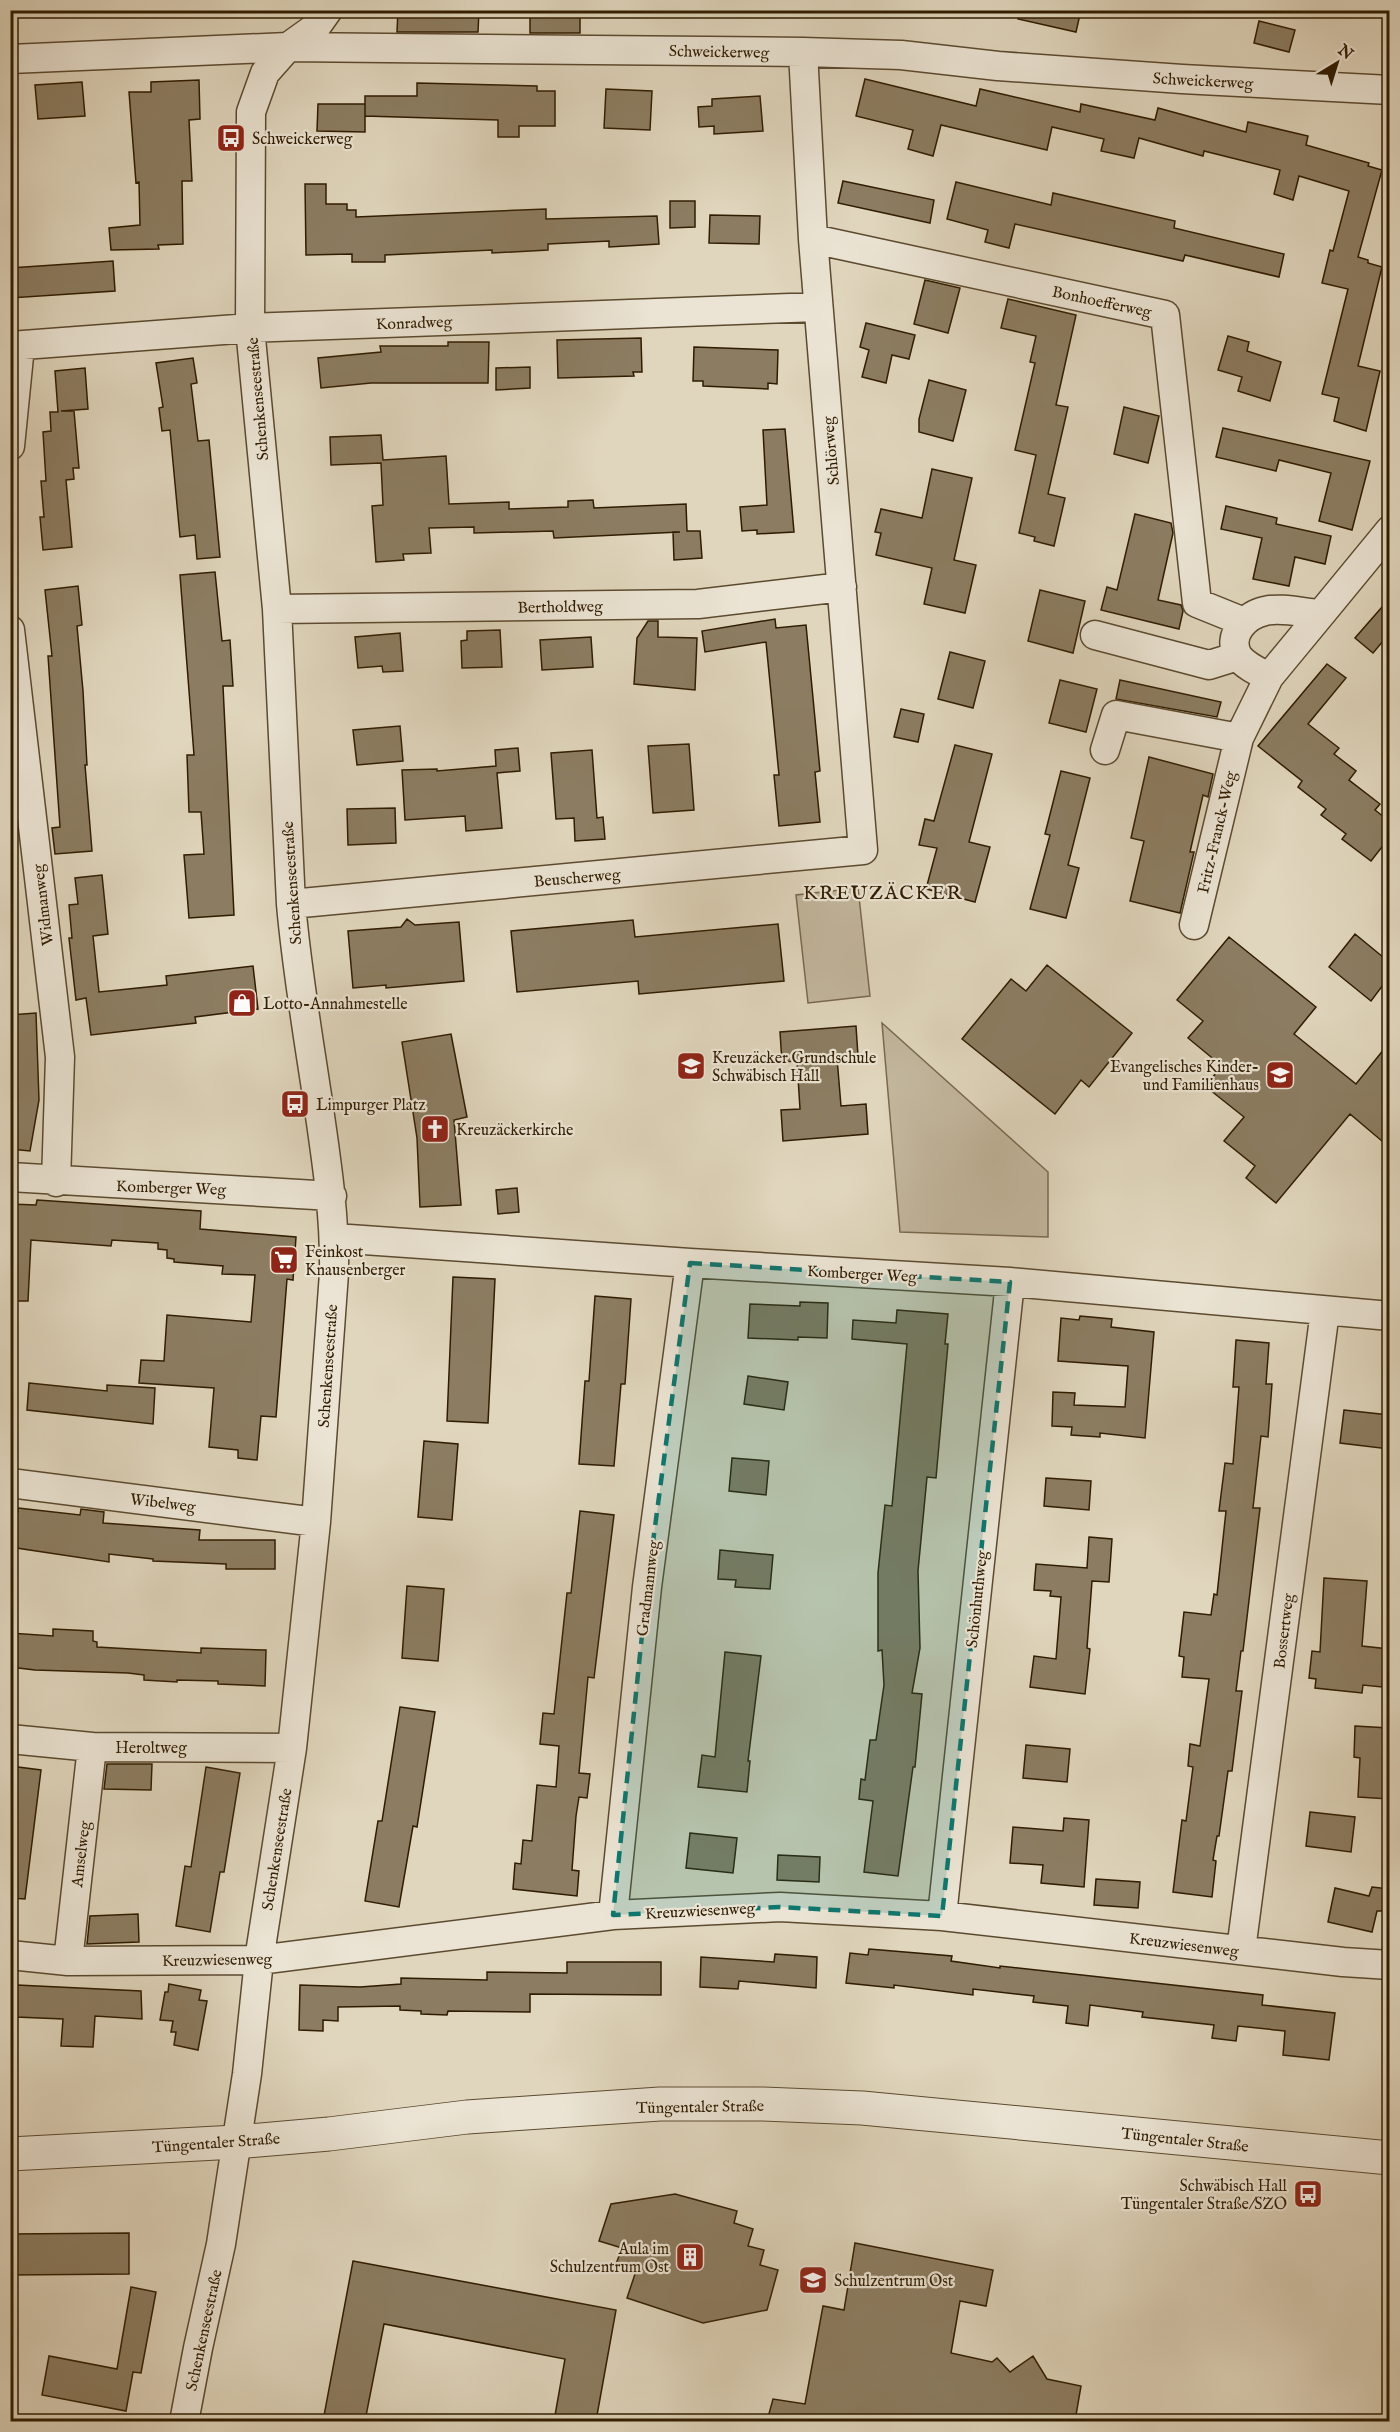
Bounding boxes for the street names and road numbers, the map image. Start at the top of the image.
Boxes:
street label: Schweickerweg [669,42,770,64]
street label: Schweickerweg [1152,69,1254,95]
street label: Bonhoefferweg [1050,283,1154,323]
street label: Konradweg [376,313,453,335]
street label: Schenkenseestraße [244,336,274,461]
street label: Schlörweg [819,415,845,486]
street label: Bertholdweg [517,597,603,619]
street label: Fritz-Franck-Weg [1194,769,1242,896]
street label: Schenkenseestraße [279,821,307,945]
street label: Widmanweg [29,862,59,947]
street label: Beuscherweg [533,865,622,893]
street label: Komberger Weg [116,1177,227,1201]
street label: Komberger Weg [806,1262,918,1288]
street label: Schenkenseestraße [315,1304,343,1428]
street label: Wibelweg [129,1490,197,1518]
street label: Gradmannweg [633,1539,665,1637]
street label: Schönhuthweg [963,1549,993,1649]
street label: Bossertweg [1270,1592,1300,1670]
street label: Heroltweg [115,1739,187,1759]
street label: Schenkenseestraße [258,1787,298,1912]
street label: Amselweg [68,1820,96,1890]
street label: Kreuzwiesenweg [644,1899,756,1925]
street label: Kreuzwiesenweg [1128,1929,1240,1963]
street label: Kreuzwiesenweg [162,1950,273,1972]
street label: Tüngentaler Straße [636,2097,764,2119]
street label: Tüngentaler Straße [1120,2124,1250,2158]
street label: Tüngentaler Straße [152,2130,281,2158]
street label: Schenkenseestraße [182,2268,228,2393]

